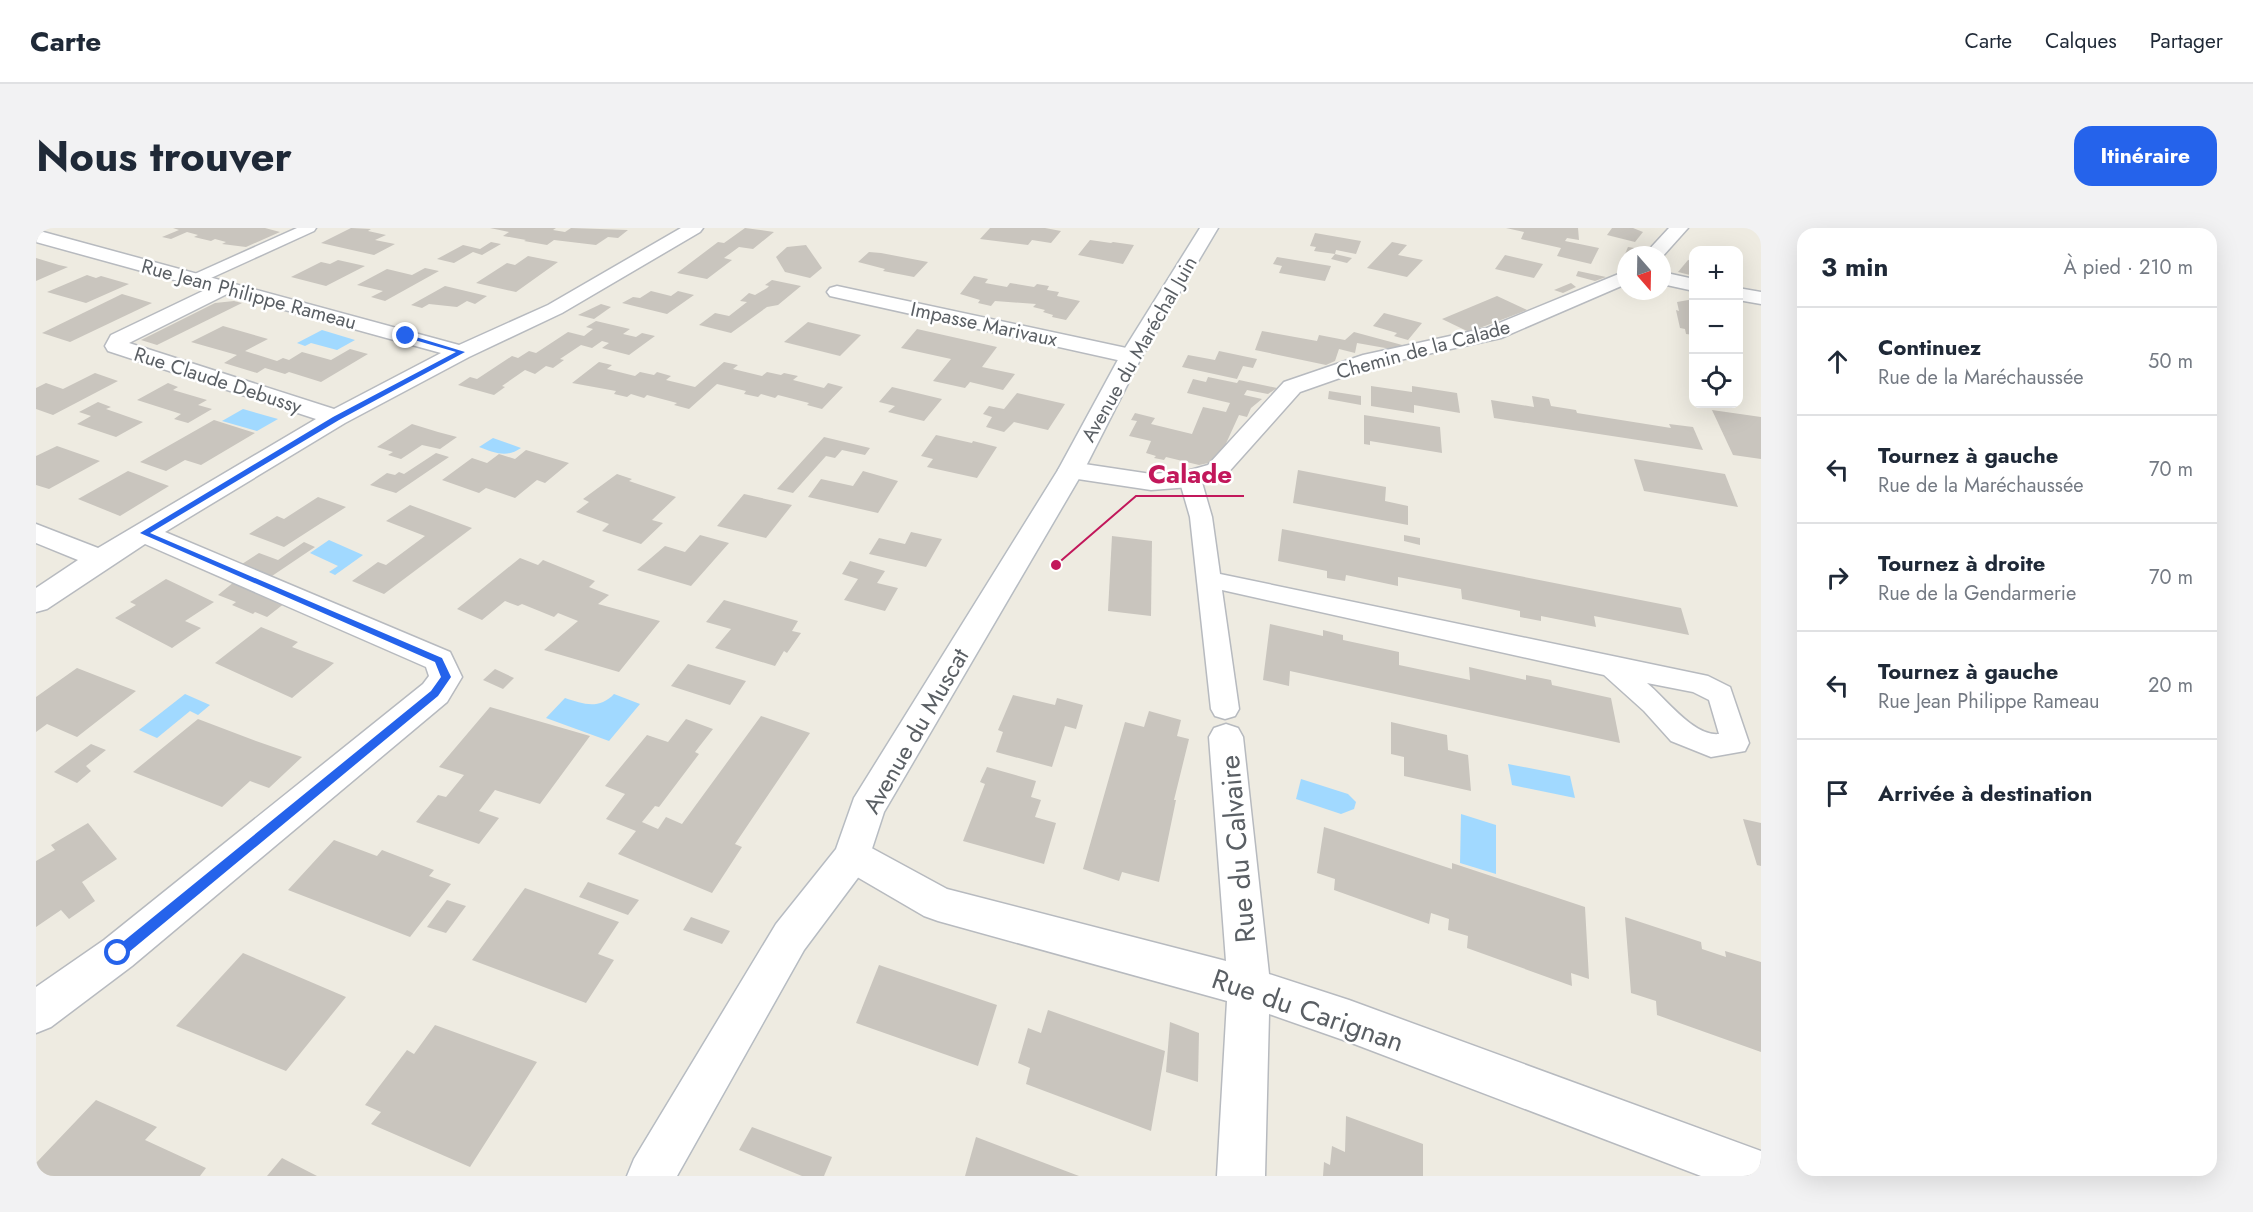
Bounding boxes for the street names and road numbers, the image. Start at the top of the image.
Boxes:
street label: Avenue du Maréchal Juin [1074,251,1205,448]
street label: Rue Jean Philippe Rameau [138,252,360,337]
street label: Impasse Marivaux [908,295,1060,354]
street label: Chemin de la Calade [1333,312,1513,387]
street label: Rue Claude Debussy [130,340,306,421]
street label: Avenue du Muscat [854,641,977,820]
street label: Rue du Calvaire [1209,754,1266,944]
street label: Rue du Carignan [1206,958,1409,1063]

